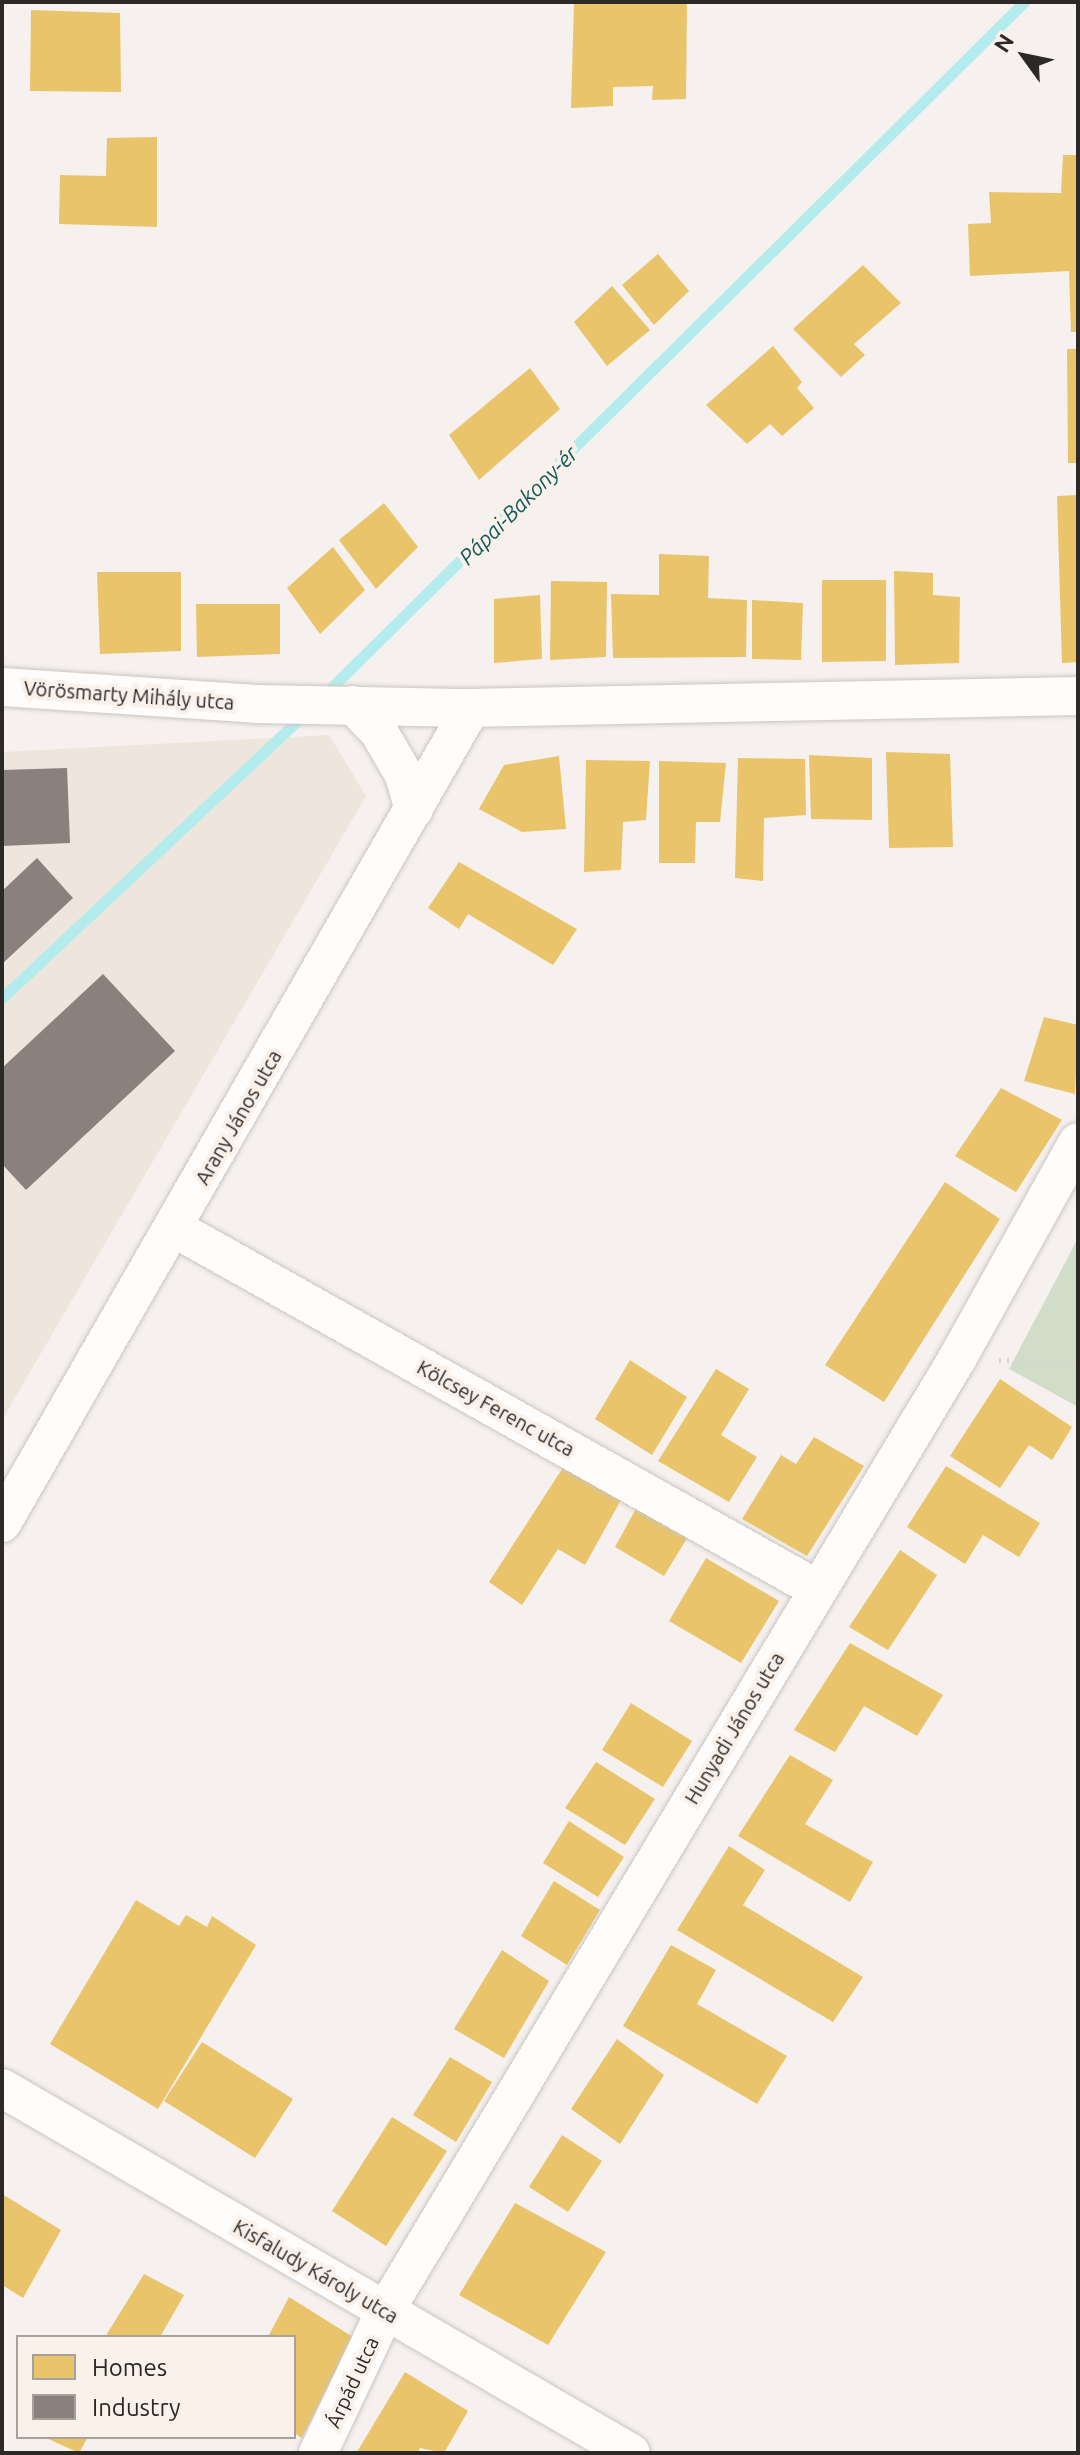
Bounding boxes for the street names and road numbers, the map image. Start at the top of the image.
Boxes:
street label: Vörösmarty Mihály utca [23,676,235,714]
street label: Arany János utca [190,1045,286,1189]
street label: Kölcsey Ferenc utca [413,1355,579,1461]
street label: Hunyadi János utca [679,1648,789,1808]
street label: Kisfaludy Károly utca [229,2214,403,2328]
street label: Árpád utca [321,2333,383,2431]

